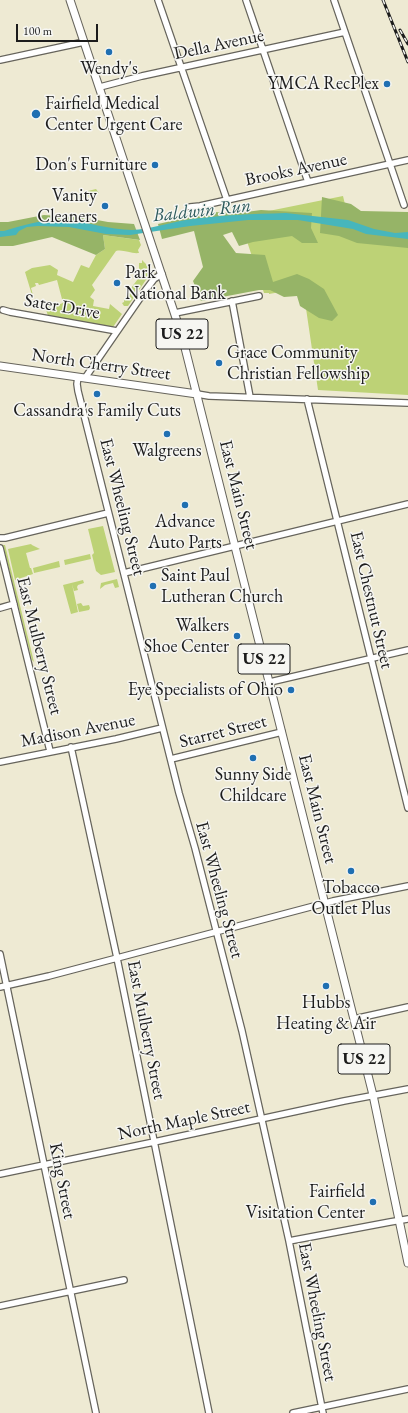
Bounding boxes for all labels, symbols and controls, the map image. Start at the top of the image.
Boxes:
scale bar [18,16,100,42]
text: 100 m [23,23,52,39]
street label: Della Avenue [172,25,266,65]
marker: Wendy's [104,47,114,57]
place label: Wendy's [80,58,138,80]
place label: YMCA RecPlex [268,73,379,95]
marker: YMCA RecPlex [382,79,392,89]
place label: Fairfield Medical Center Urgent Care [45,93,182,136]
marker: Fairfield Medical Center Urgent Care [30,108,42,120]
street label: Brooks Avenue [243,149,349,191]
place label: Don's Furniture [35,154,147,176]
marker: Don's Furniture [150,160,160,170]
place label: Vanity Cleaners [37,185,97,228]
water label: Baldwin Run [152,195,252,227]
marker: Vanity Cleaners [100,201,110,211]
place label: Park National Bank [125,262,226,304]
marker: Park National Bank [112,278,122,288]
street label: Sater Drive [23,290,101,324]
road number: US 22 [156,319,208,349]
place label: Grace Community Christian Fellowship [227,342,370,384]
street label: North Cherry Street [30,345,172,385]
marker: Grace Community Christian Fellowship [214,358,224,368]
marker: Cassandra's Family Cuts [92,389,102,399]
place label: Cassandra's Family Cuts [13,400,181,422]
marker: Walgreens [162,429,172,439]
street label: East Wheeling Street [94,436,150,578]
street label: East Main Street [214,438,262,552]
place label: Walgreens [132,440,202,462]
marker: Advance Auto Parts [180,500,190,510]
place label: Advance Auto Parts [148,511,222,554]
street label: East Chestnut Street [345,529,397,671]
place label: Saint Paul Lutheran Church [161,565,283,608]
street label: East Mulberry Street [11,575,67,717]
marker: Saint Paul Lutheran Church [148,581,158,591]
place label: Walkers Shoe Center [144,615,229,658]
marker: Walkers Shoe Center [232,631,242,641]
road number: US 22 [238,644,290,674]
place label: Eye Specialists of Ohio [128,679,283,701]
marker: Eye Specialists of Ohio [286,685,296,695]
street label: Madison Avenue [19,709,137,753]
street label: Starret Street [177,711,269,753]
street label: East Main Street [293,752,341,866]
marker: Sunny Side Childcare [248,753,258,763]
place label: Sunny Side Childcare [215,764,291,806]
street label: East Wheeling Street [190,819,248,961]
marker: Tobacco Outlet Plus [346,866,356,876]
place label: Tobacco Outlet Plus [311,877,391,920]
street label: East Mulberry Street [122,959,170,1101]
marker: Hubbs Heating & Air [321,981,331,991]
place label: Hubbs Heating & Air [276,992,376,1034]
road number: US 22 [338,1044,390,1074]
street label: North Maple Street [116,1096,252,1146]
street label: King Street [44,1141,80,1221]
place label: Fairfield Visitation Center [246,1181,365,1224]
marker: Fairfield Visitation Center [368,1197,378,1207]
street label: East Wheeling Street [293,1241,341,1383]

